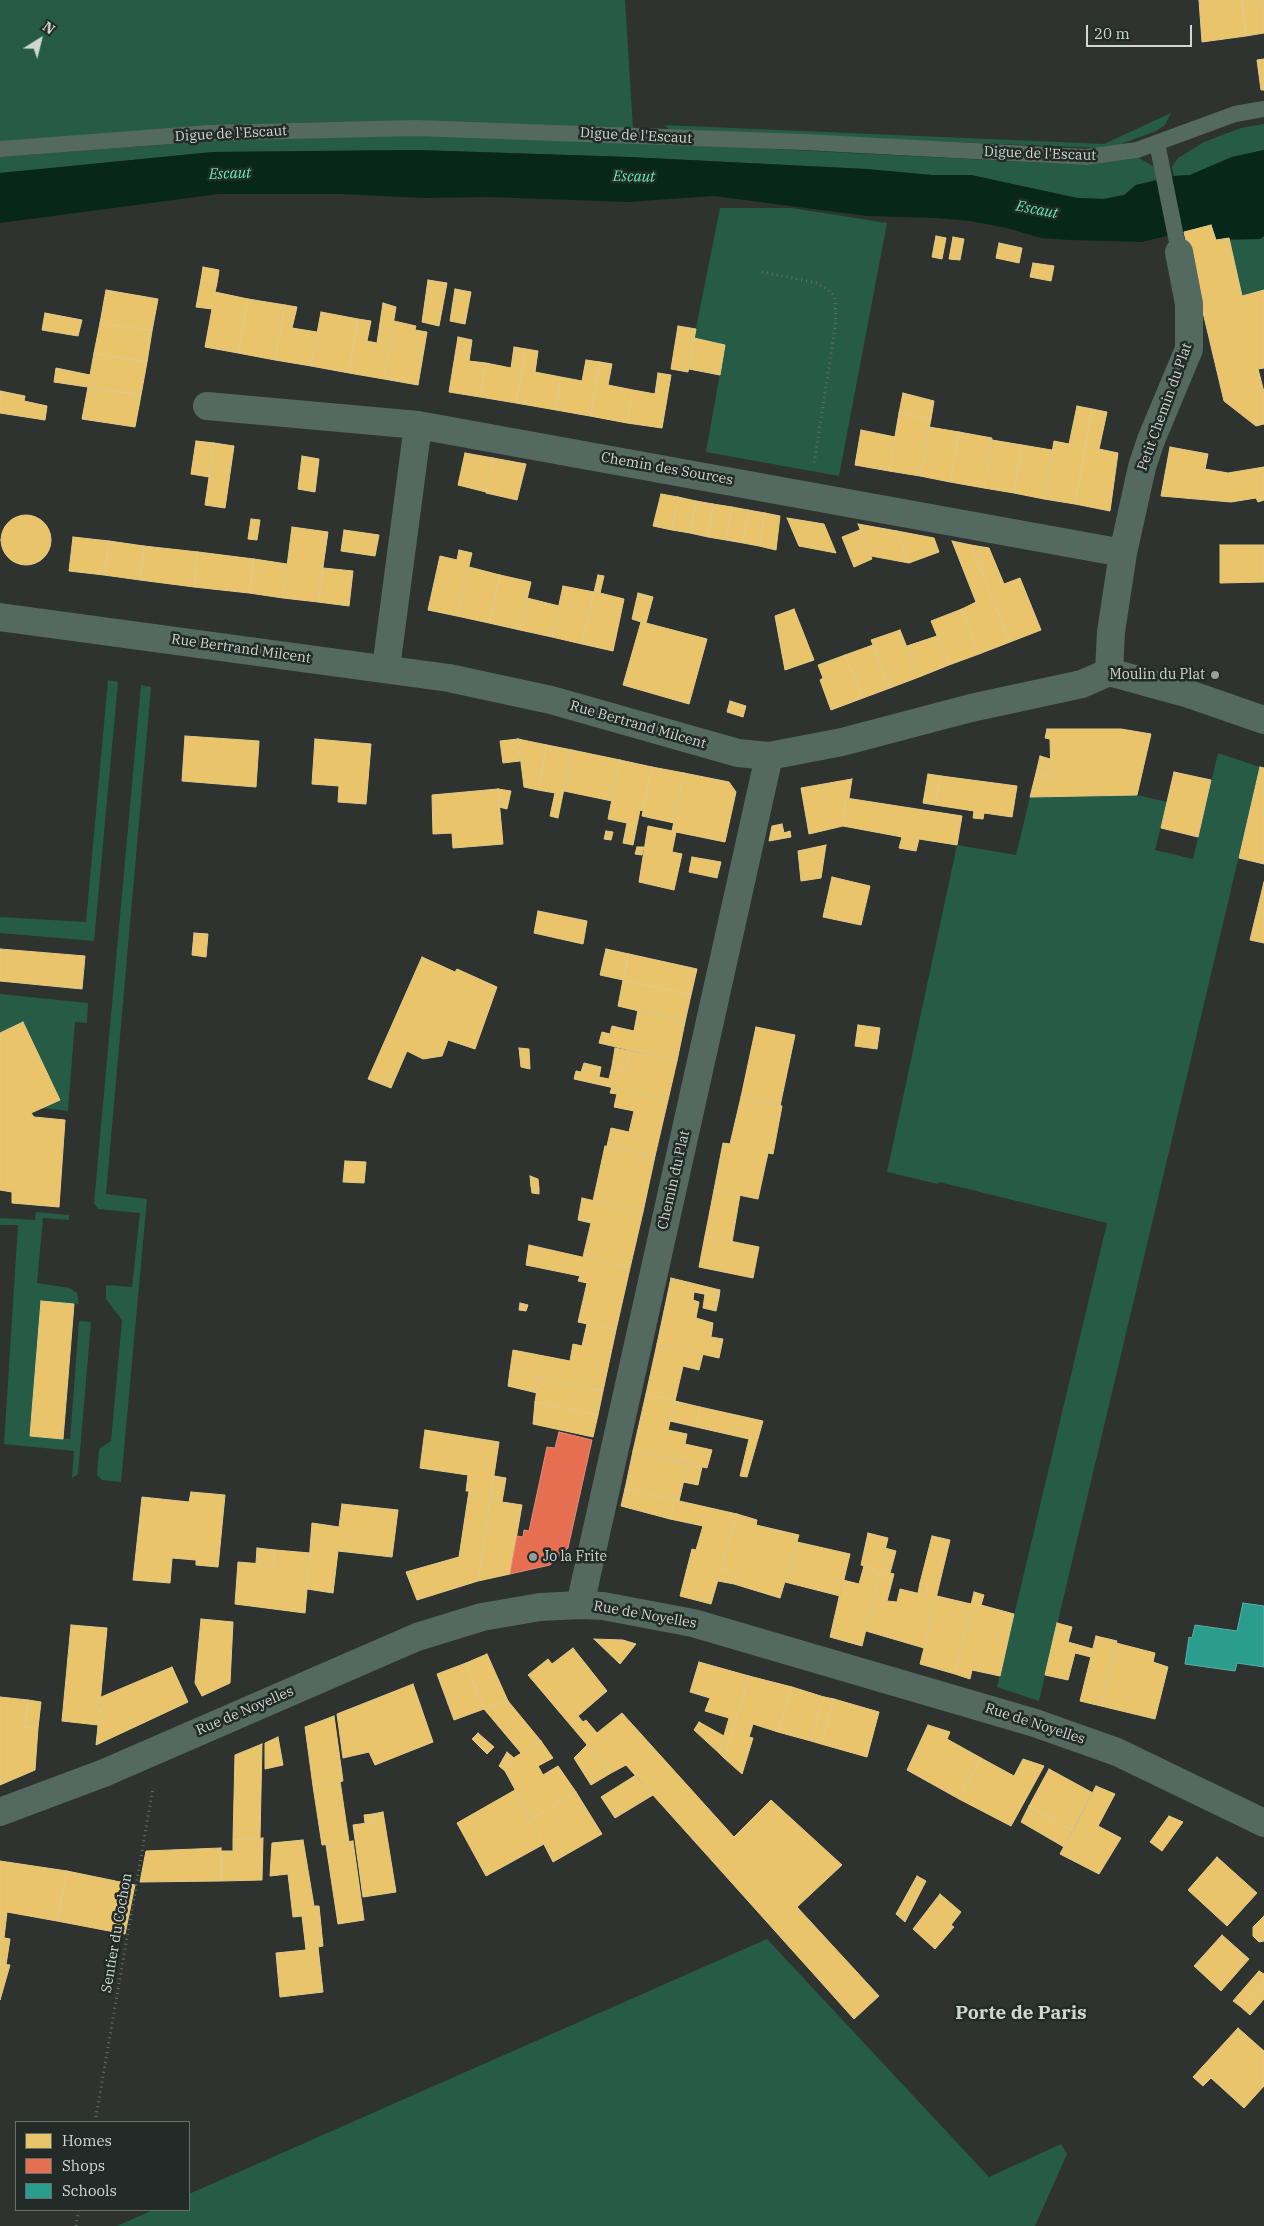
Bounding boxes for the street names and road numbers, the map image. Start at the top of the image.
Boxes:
street label: Digue de l'Escaut [174,123,288,145]
street label: Digue de l'Escaut [579,125,693,147]
street label: Digue de l'Escaut [984,144,1096,164]
street label: Petit Chemin du Plat [1134,341,1196,473]
street label: Chemin des Sources [600,449,734,489]
street label: Rue Bertrand Milcent [170,631,312,667]
street label: Rue Bertrand Milcent [568,698,708,752]
street label: Chemin du Plat [654,1129,694,1231]
street label: Rue de Noyelles [592,1598,698,1632]
street label: Rue de Noyelles [194,1683,296,1739]
street label: Rue de Noyelles [983,1700,1087,1748]
street label: Sentier du Cochon [98,1872,136,1994]

